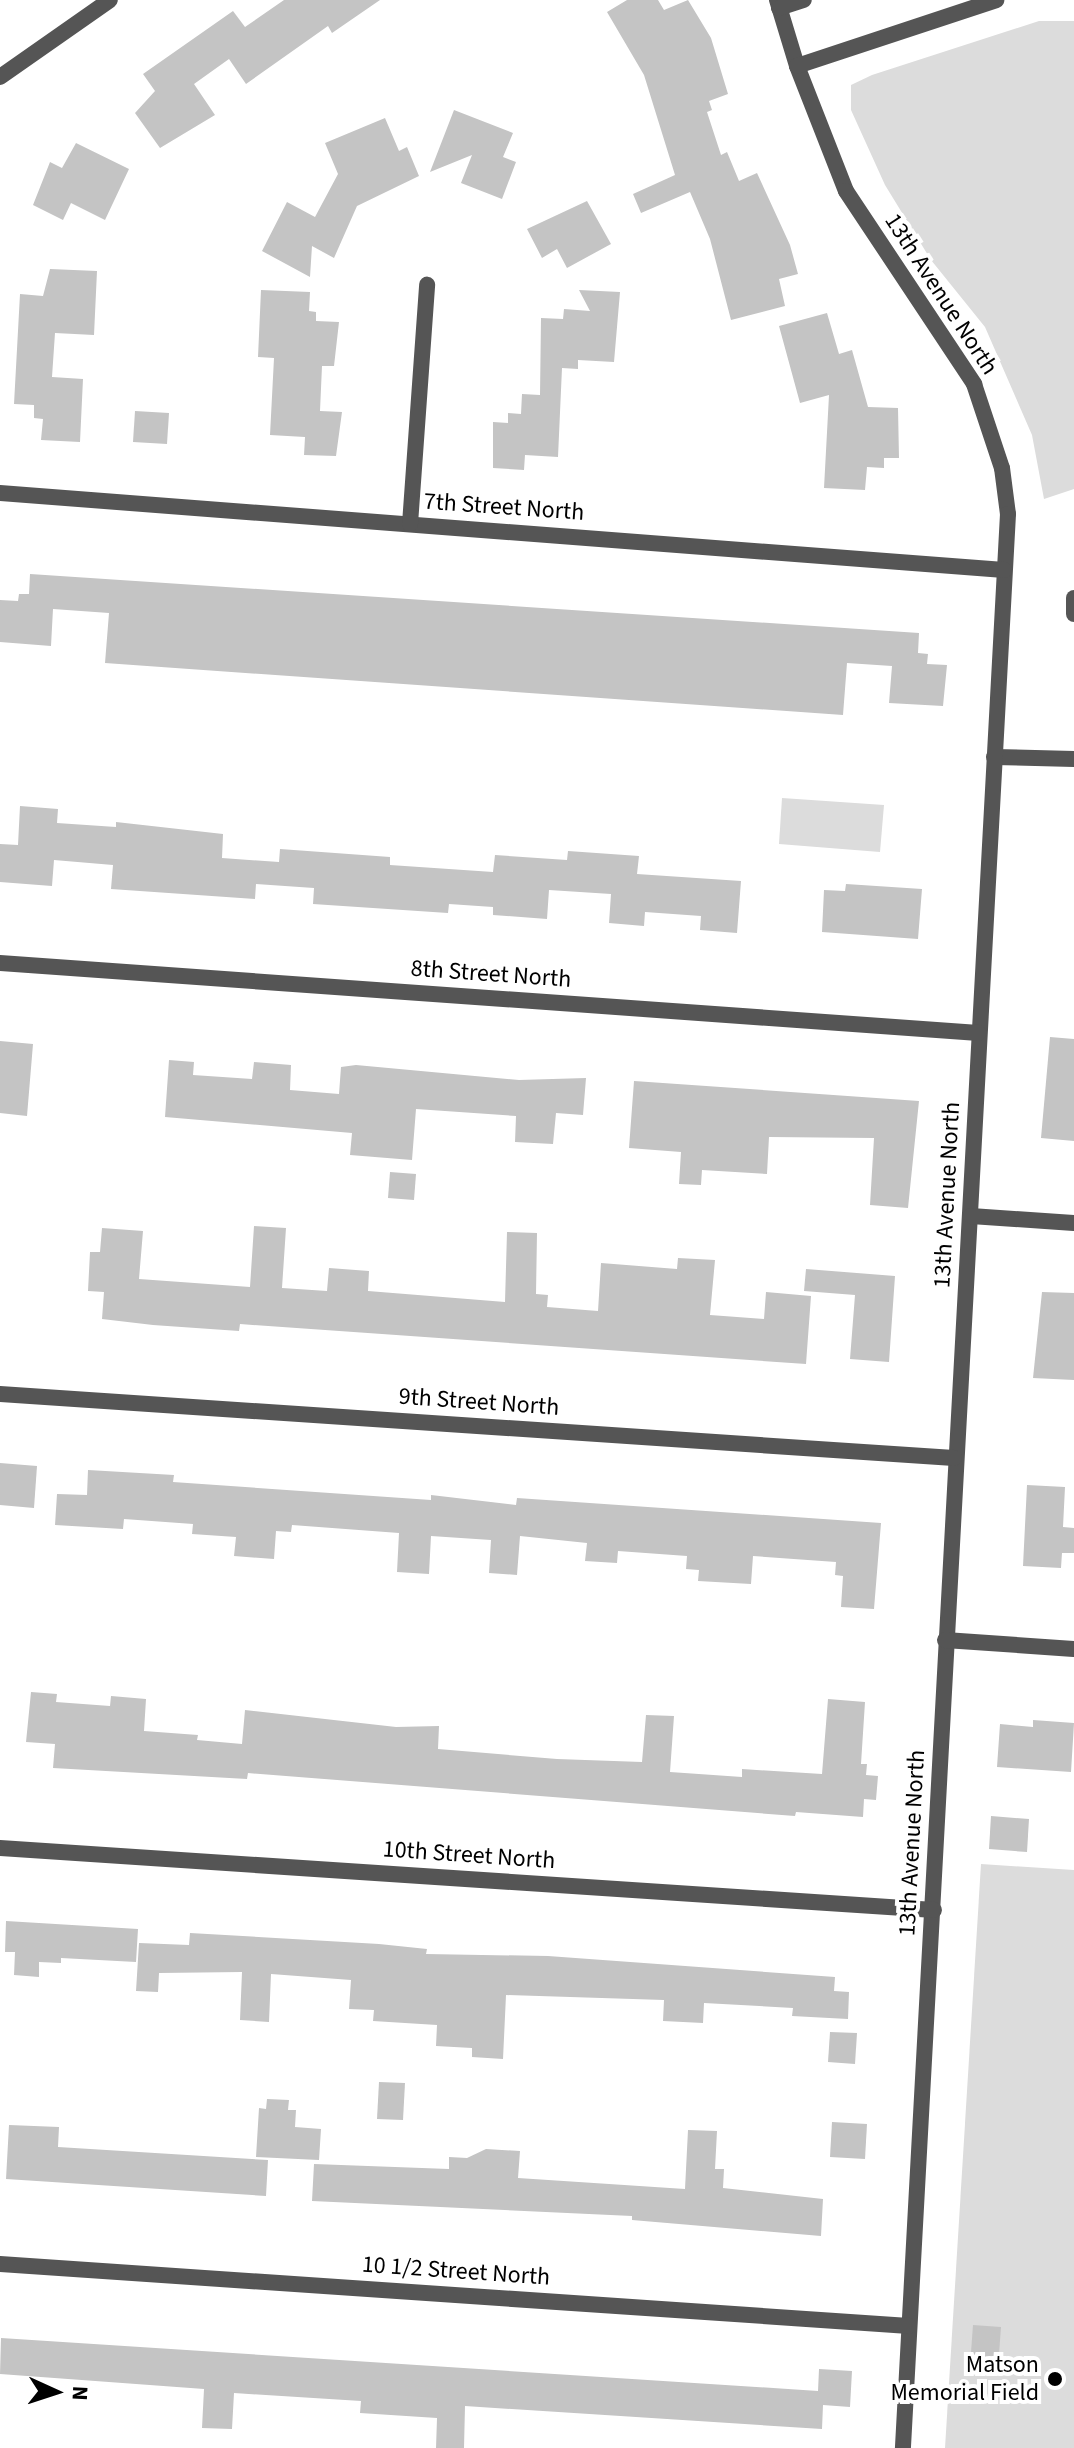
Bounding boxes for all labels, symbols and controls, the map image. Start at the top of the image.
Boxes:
street label: 13th Avenue North [878,208,1004,380]
street label: 7th Street North [423,487,585,527]
street label: 8th Street North [410,954,572,994]
street label: 13th Avenue North [928,1101,966,1289]
street label: 9th Street North [398,1382,560,1422]
street label: 13th Avenue North [893,1749,931,1937]
street label: 10th Street North [382,1835,556,1875]
street label: 10 1/2 Street North [361,2250,551,2292]
place label: Matson Memorial Field [890,2351,1039,2407]
north arrow [16,2352,96,2432]
marker: Matson Memorial Field [1046,2370,1064,2388]
text: N [64,2385,96,2401]

